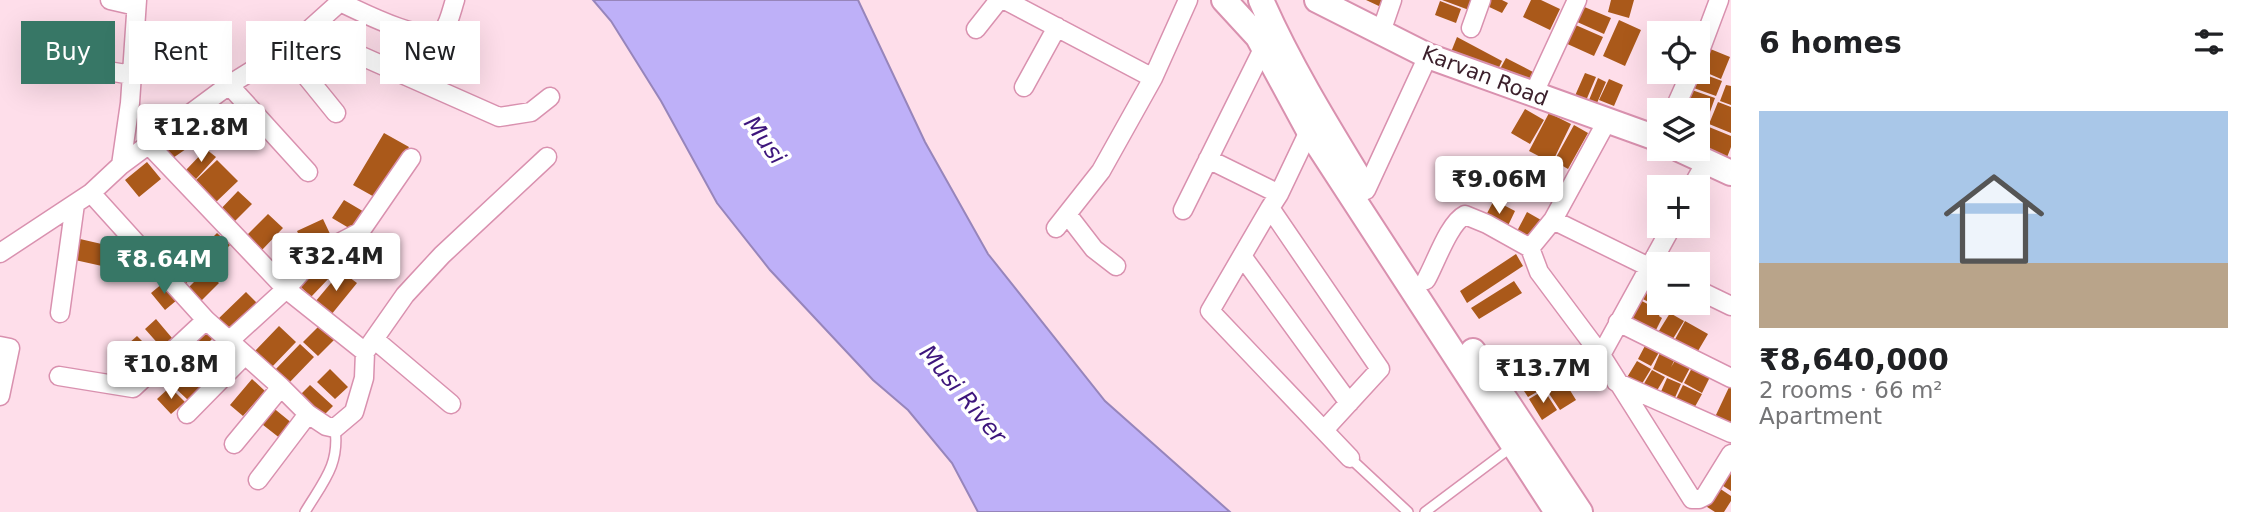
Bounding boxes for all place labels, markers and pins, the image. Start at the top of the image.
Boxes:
pin: ₹12.8M [144,104,258,164]
pin: ₹9.06M [1442,156,1556,216]
pin: ₹32.4M [279,233,393,293]
pin: ₹8.64M [107,236,221,296]
pin: ₹10.8M [114,342,228,401]
pin: ₹13.7M [1486,346,1600,405]

